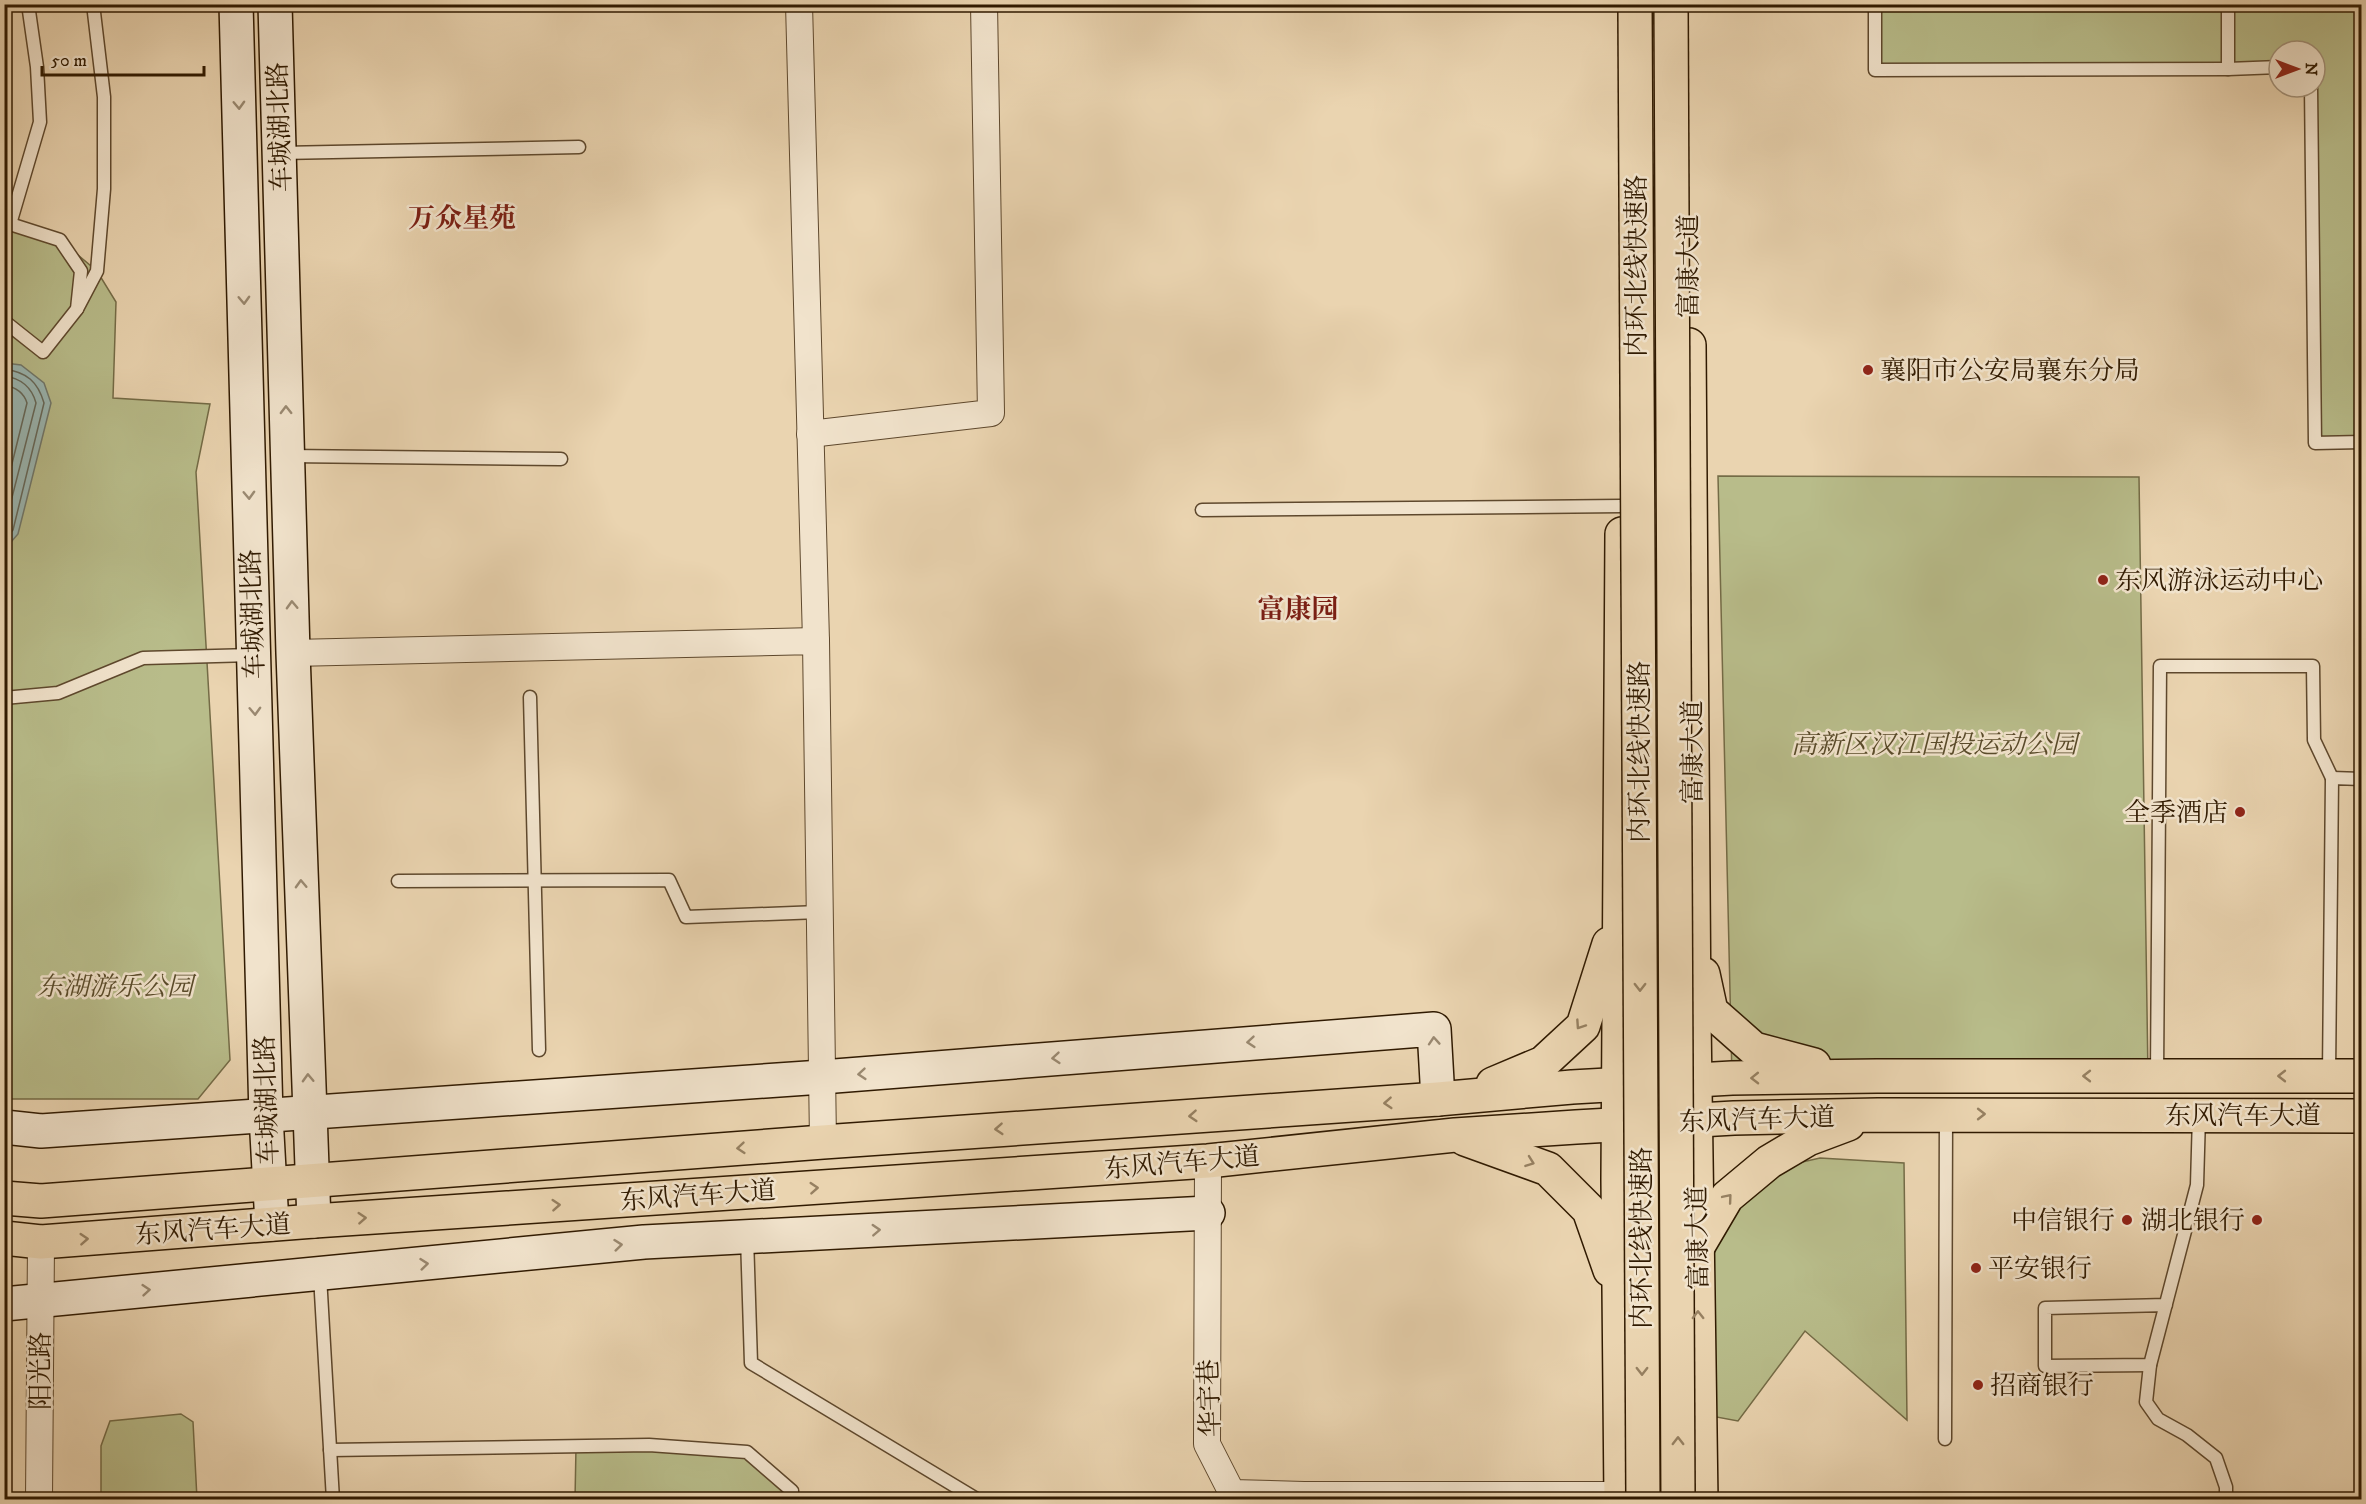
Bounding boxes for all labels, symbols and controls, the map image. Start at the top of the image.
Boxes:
scale bar [42,39,204,77]
north arrow [2267,39,2327,99]
text: 50 m [51,50,87,72]
street label: 车城湖北路 [262,61,299,192]
text: N [2301,62,2321,76]
one-way arrow [232,100,245,109]
street label: 内环北线快速路 [1621,175,1654,357]
district label: 万众星苑 [408,202,516,236]
street label: 富康大道 [1673,214,1706,318]
one-way arrow [237,295,250,304]
place label: 襄阳市公安局襄东分局 [1880,355,2140,388]
marker: 襄阳市公安局襄东分局 [1861,363,1875,377]
one-way arrow [280,405,293,414]
one-way arrow [243,490,255,499]
street label: 车城湖北路 [235,548,272,679]
place label: 东风游泳运动中心 [2115,565,2323,598]
marker: 东风游泳运动中心 [2096,573,2110,587]
district label: 富康园 [1258,593,1339,627]
one-way arrow [285,600,298,609]
street label: 内环北线快速路 [1624,661,1657,843]
street label: 富康大道 [1677,700,1710,804]
one-way arrow [248,706,261,715]
park label: 高新区汉江国投运动公园 [1791,729,2081,762]
place label: 全季酒店 [2124,797,2228,830]
marker: 全季酒店 [2233,805,2247,819]
one-way arrow [295,879,308,888]
park label: 东湖游乐公园 [37,971,197,1004]
one-way arrow [1634,982,1646,991]
one-way arrow [1577,1019,1588,1030]
street label: 车城湖北路 [249,1034,286,1165]
one-way arrow [1246,1035,1255,1048]
one-way arrow [1428,1036,1441,1045]
one-way arrow [1052,1051,1061,1064]
one-way arrow [858,1067,867,1080]
one-way arrow [2083,1070,2092,1082]
one-way arrow [2278,1070,2287,1082]
one-way arrow [1751,1072,1760,1084]
one-way arrow [302,1074,315,1083]
one-way arrow [1383,1096,1392,1109]
street label: 东风汽车大道 [2165,1100,2321,1133]
street label: 东风汽车大道 [1679,1101,1836,1140]
one-way arrow [1977,1108,1986,1120]
one-way arrow [1189,1109,1198,1122]
one-way arrow [994,1123,1003,1136]
street label: 东风汽车大道 [1103,1140,1261,1187]
one-way arrow [737,1141,746,1154]
street label: 内环北线快速路 [1626,1147,1659,1329]
one-way arrow [1524,1155,1534,1168]
street label: 东风汽车大道 [619,1175,777,1218]
one-way arrow [809,1181,818,1194]
street label: 富康大道 [1681,1186,1716,1290]
one-way arrow [1720,1194,1731,1205]
one-way arrow [552,1198,561,1211]
place label: 中信银行 [2011,1205,2115,1238]
place label: 湖北银行 [2141,1205,2245,1238]
street label: 东风汽车大道 [134,1209,292,1252]
one-way arrow [357,1211,366,1224]
marker: 中信银行 [2120,1213,2134,1227]
marker: 湖北银行 [2250,1213,2264,1227]
one-way arrow [871,1223,880,1236]
one-way arrow [79,1232,88,1245]
one-way arrow [614,1239,623,1252]
place label: 平安银行 [1988,1253,2092,1286]
one-way arrow [419,1258,429,1271]
marker: 平安银行 [1969,1261,1983,1275]
one-way arrow [142,1284,151,1297]
one-way arrow [1692,1311,1704,1320]
street label: 阳光路 [25,1332,58,1410]
street label: 华宇巷 [1193,1358,1228,1438]
one-way arrow [1636,1366,1648,1375]
place label: 招商银行 [1990,1370,2094,1403]
marker: 招商银行 [1971,1378,1985,1392]
one-way arrow [1672,1437,1684,1446]

